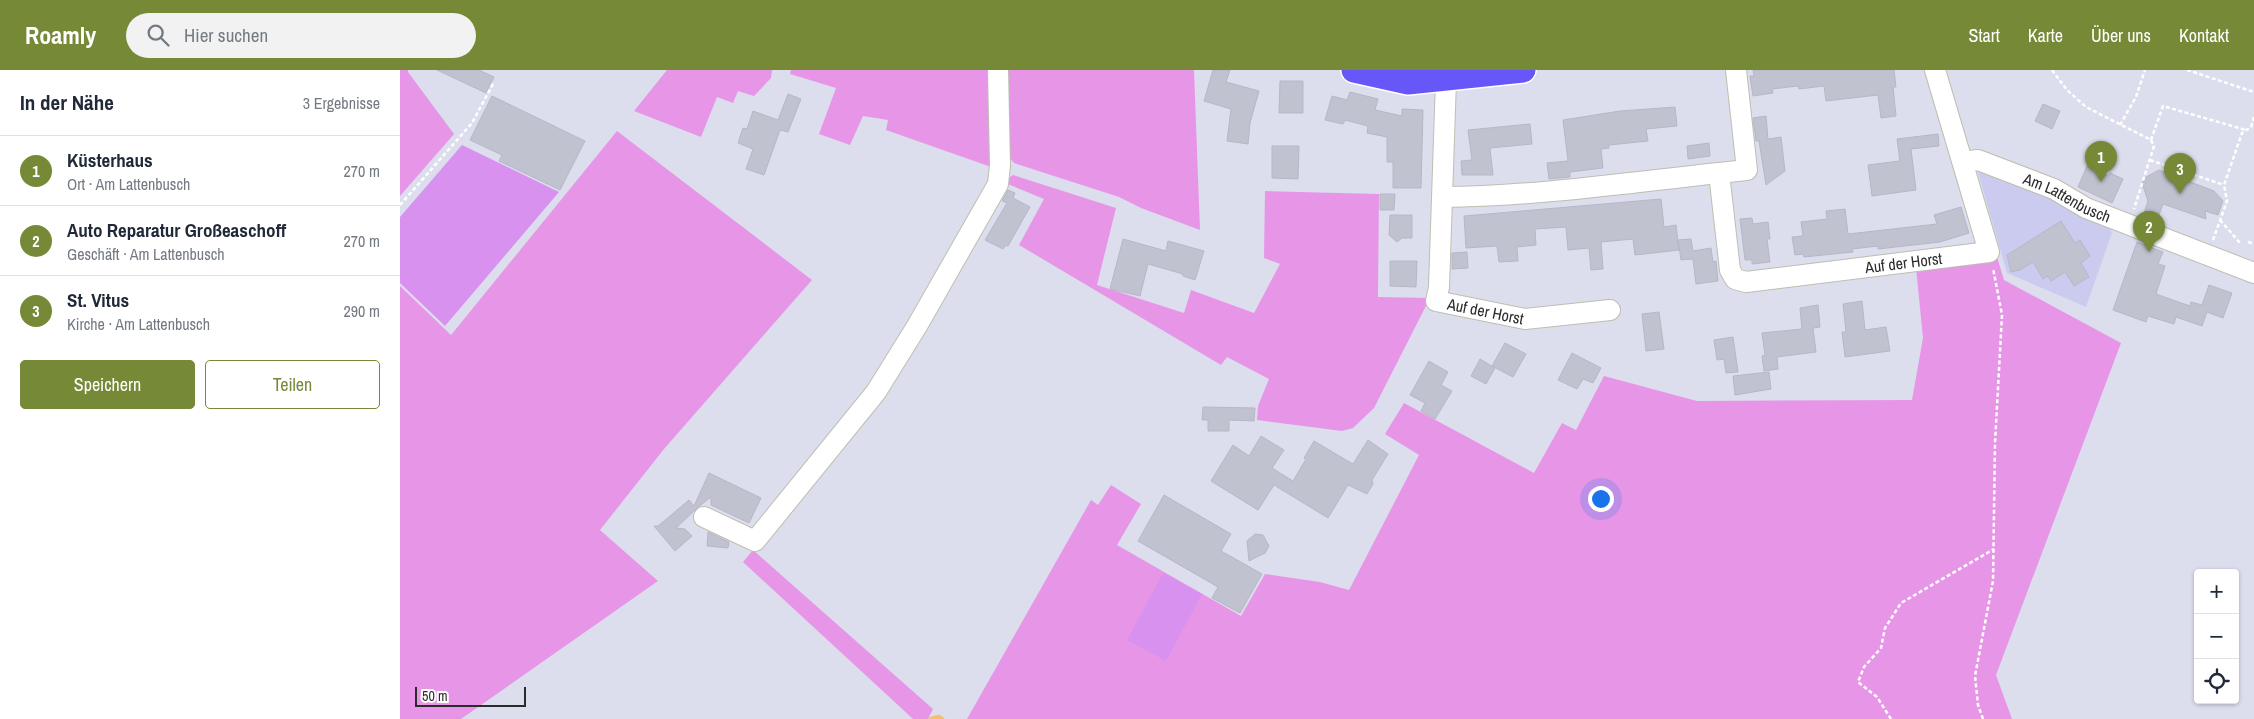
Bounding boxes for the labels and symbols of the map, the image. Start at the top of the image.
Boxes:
pin: 1 [2085,141,2117,182]
pin: 3 [2164,153,2196,194]
street label: Am Lattenbusch [2019,167,2114,228]
pin: 2 [2133,211,2165,252]
street label: Auf der Horst [1863,247,1944,278]
street label: Auf der Horst [1444,292,1526,330]
your location [1588,486,1614,512]
scale bar [415,684,526,707]

